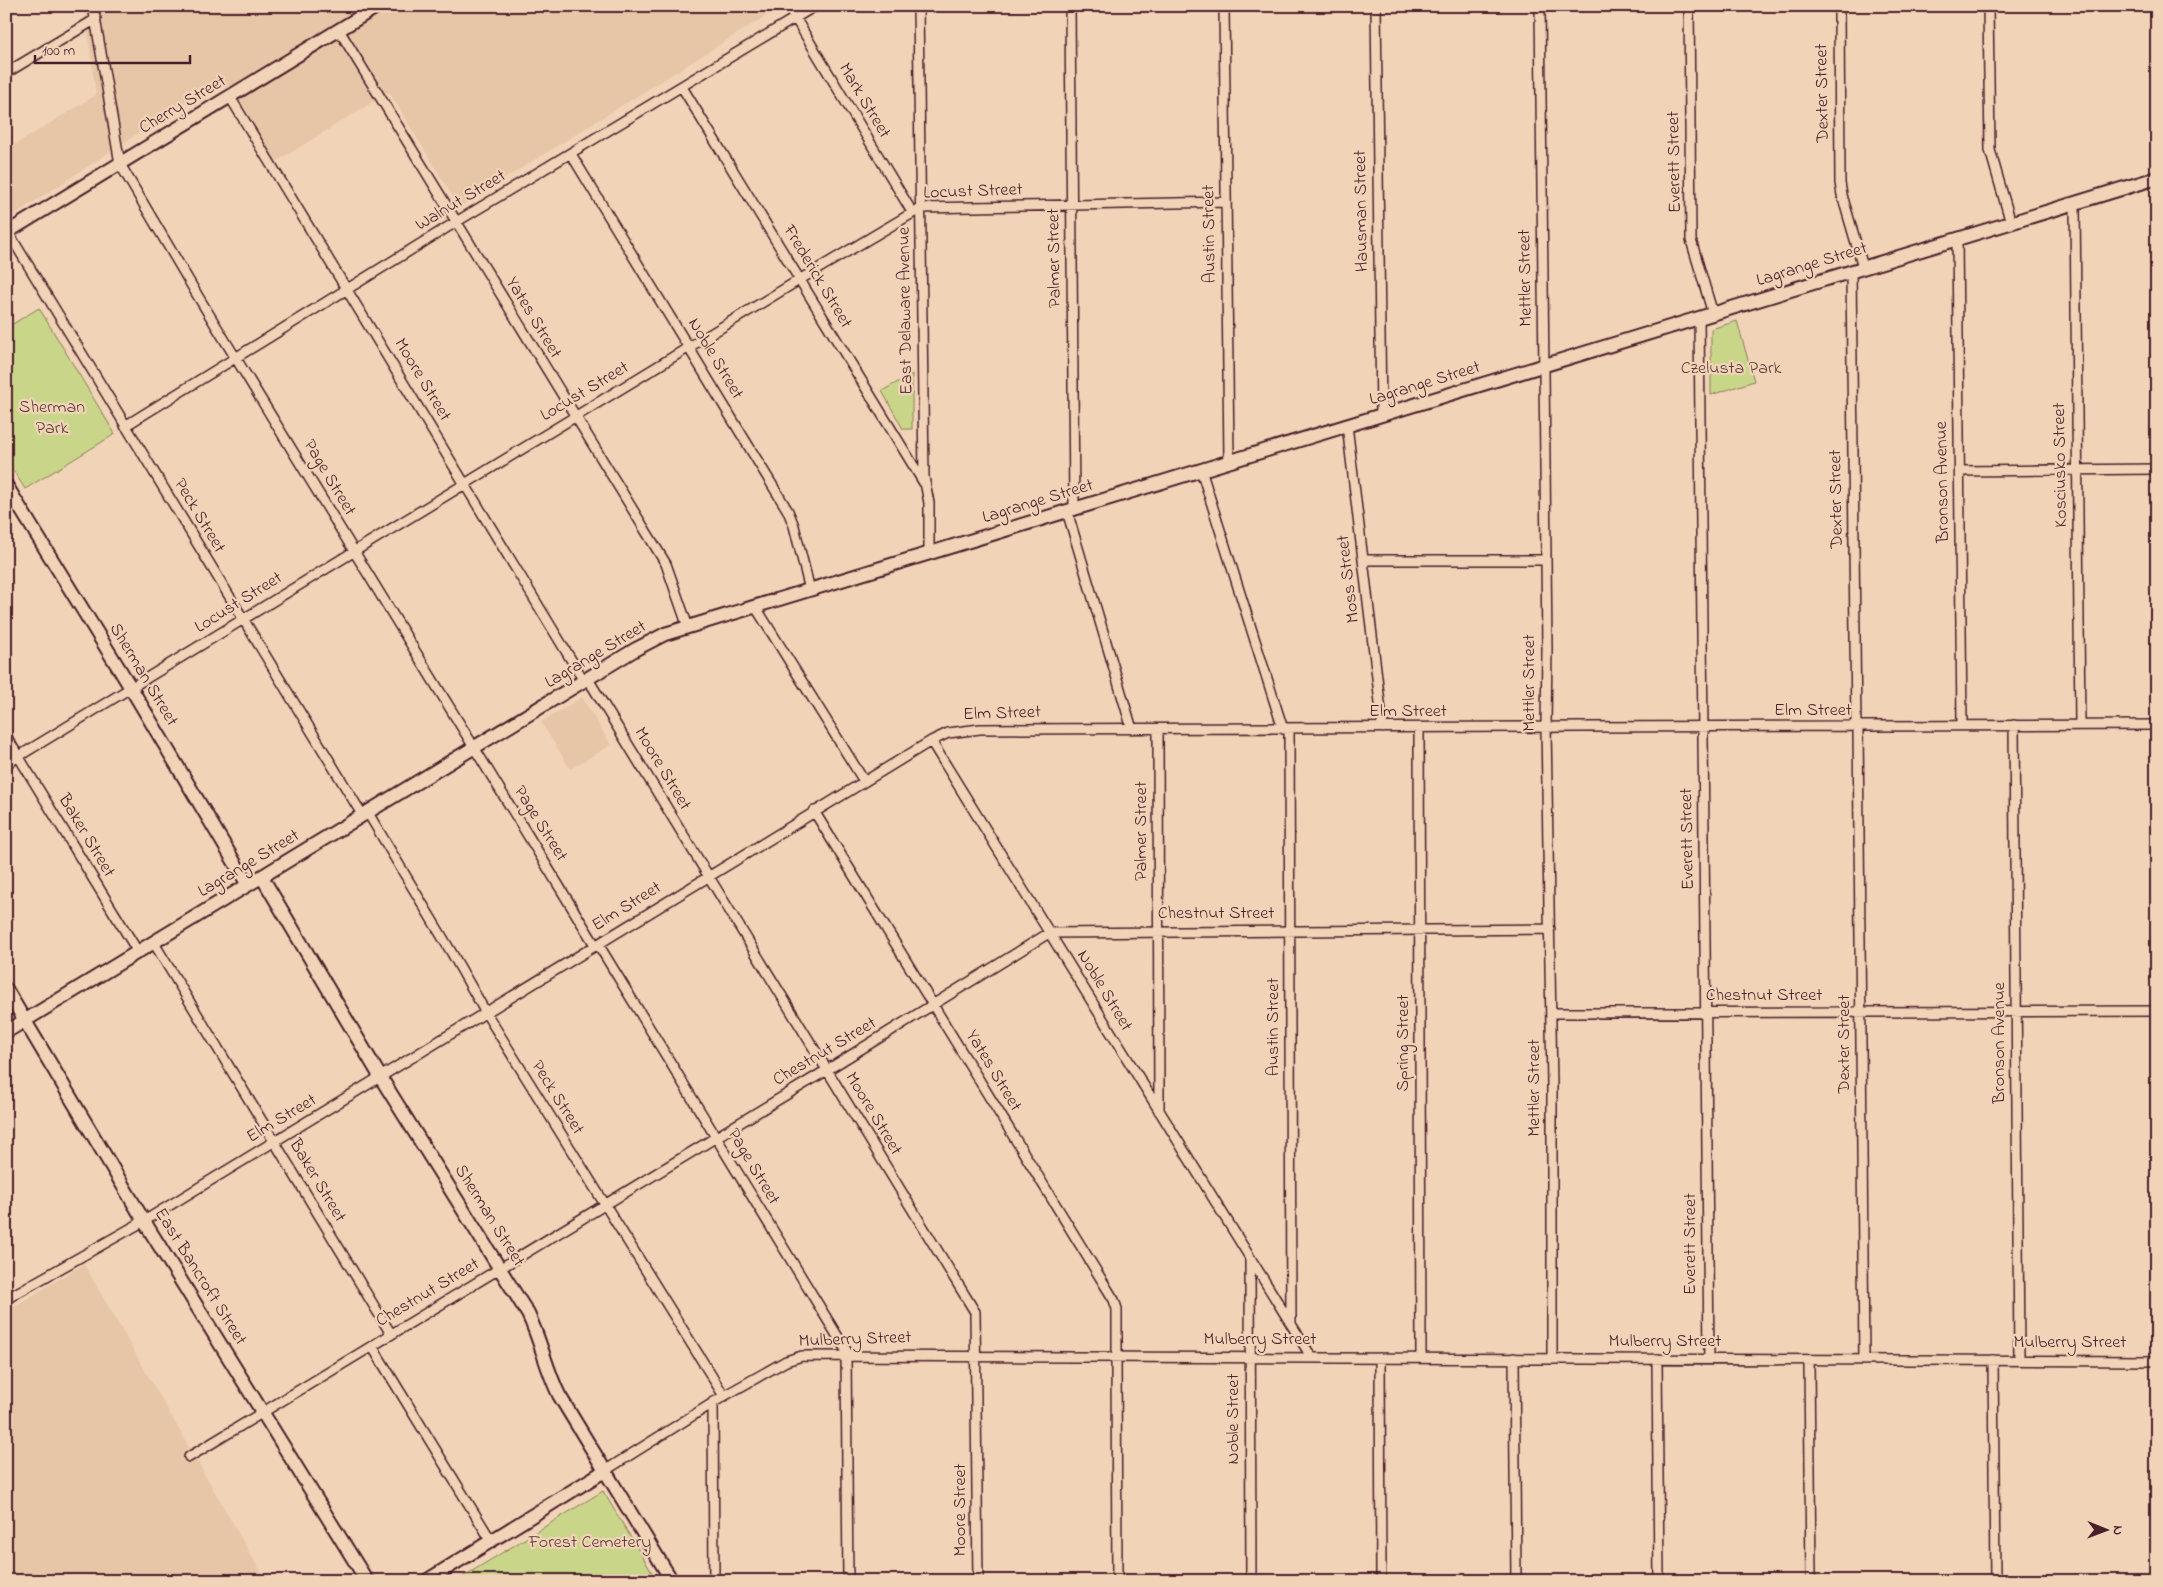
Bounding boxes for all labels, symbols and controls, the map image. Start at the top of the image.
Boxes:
scale bar [35,32,190,64]
text: 100 m [42,40,75,62]
street label: Dexter Street [1809,43,1837,144]
street label: Mark Street [831,58,897,144]
street label: Cherry Street [135,69,231,141]
street label: Everett Street [1661,111,1689,213]
street label: Hausman Street [1348,150,1376,272]
street label: Walnut Street [411,164,511,238]
street label: Locust Street [923,177,1023,207]
street label: Austin Street [1196,185,1224,283]
street label: Palmer Street [1041,208,1069,308]
street label: Frederick Street [775,219,858,334]
street label: East Delaware Avenue [892,226,920,395]
street label: Mettler Street [1512,229,1540,327]
street label: Lagrange Street [1753,236,1871,295]
street label: Yates Street [498,272,568,364]
street label: Noble Street [680,313,750,405]
street label: Moore Street [387,333,457,427]
street label: Locust Street [536,355,634,429]
street label: Lagrange Street [1366,355,1484,414]
park label: Czelusta Park [1681,356,1781,382]
park label: Sherman Park [19,395,85,442]
street label: Kosciusko Street [2047,402,2075,528]
street label: Bronson Avenue [1929,420,1957,544]
street label: Page Street [295,435,362,522]
street label: Dexter Street [1823,449,1851,550]
street label: Lagrange Street [979,473,1097,532]
street label: Peck Street [166,474,232,558]
street label: Moss Street [1331,534,1367,624]
street label: Locust Street [190,566,288,640]
street label: Lagrange Street [540,614,652,697]
street label: Sherman Street [102,619,184,731]
street label: Mettler Street [1517,634,1543,732]
street label: Elm Street [1774,698,1852,724]
street label: Elm Street [1369,699,1447,725]
street label: Elm Street [963,700,1041,728]
street label: Moore Street [627,722,697,816]
street label: Page Street [506,781,574,868]
street label: Palmer Street [1129,781,1155,881]
street label: Baker Street [50,788,121,883]
street label: Everett Street [1674,788,1702,890]
street label: Lagrange Street [193,823,305,906]
street label: Elm Street [587,875,667,939]
street label: Chestnut Street [1158,901,1274,927]
street label: Noble Street [1069,945,1139,1037]
street label: Austin Street [1261,978,1287,1076]
street label: Bronson Avenue [1987,981,2013,1105]
street label: Chestnut Street [1706,983,1822,1009]
street label: Spring Street [1391,994,1418,1092]
street label: Dexter Street [1832,995,1858,1094]
street label: Chestnut Street [768,1011,882,1093]
street label: Yates Street [958,1025,1028,1117]
street label: Mettler Street [1522,1039,1548,1137]
street label: Peck Street [524,1056,590,1140]
street label: Moore Street [838,1067,908,1161]
street label: Elm Street [242,1088,322,1150]
street label: Page Street [719,1124,786,1211]
street label: Baker Street [281,1133,352,1228]
street label: Sherman Street [447,1160,531,1272]
street label: Everett Street [1678,1193,1704,1295]
street label: East Bancroft Street [147,1203,253,1351]
street label: Chestnut Street [371,1252,485,1334]
street label: Mulberry Street [798,1325,912,1355]
street label: Mulberry Street [1204,1327,1316,1353]
street label: Mulberry Street [1609,1329,1721,1355]
street label: Mulberry Street [2014,1330,2126,1356]
street label: Noble Street [1221,1374,1247,1464]
street label: Moore Street [948,1463,974,1557]
north arrow [2080,1504,2130,1554]
text: N [2107,1525,2128,1535]
park label: Forest Cemetery [528,1530,651,1556]

